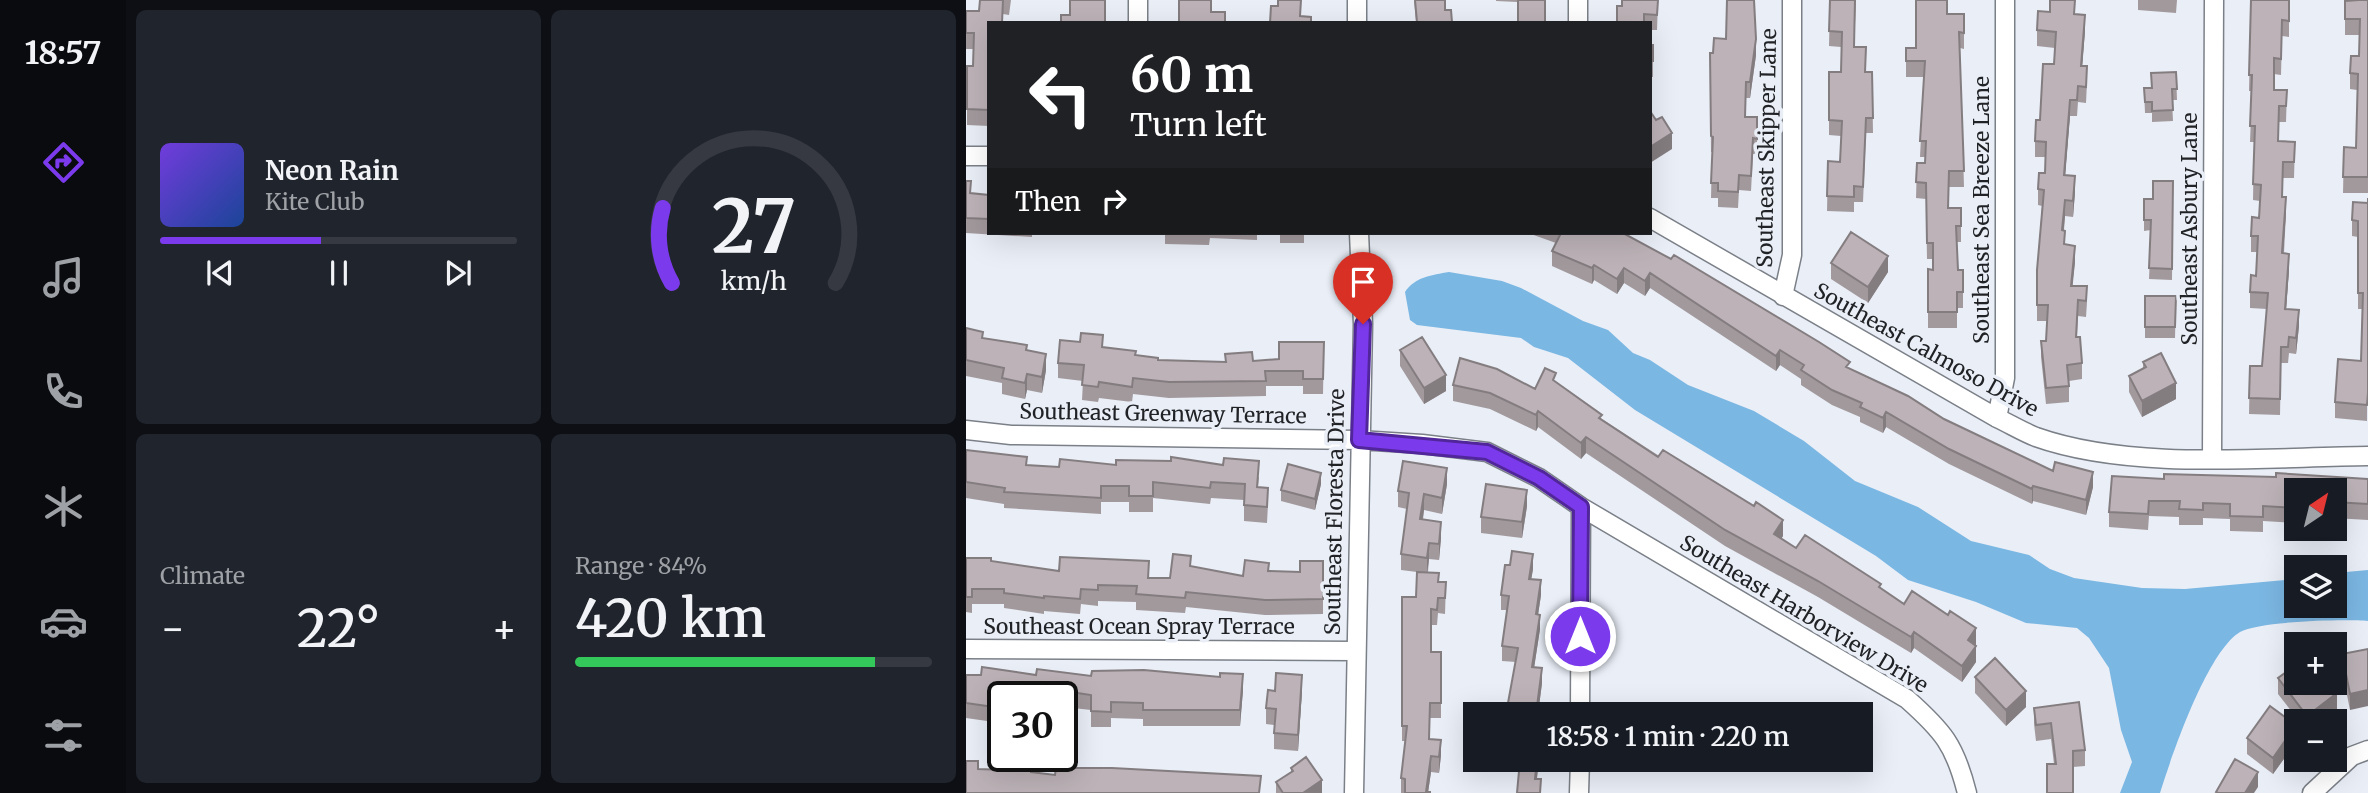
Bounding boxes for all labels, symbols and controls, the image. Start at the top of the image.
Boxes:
street label: Southeast Skipper Lane [1751,28,1782,268]
text: 18:57 [25,33,101,73]
text: 60 m [1130,44,1253,105]
icon: left [1015,49,1106,140]
street label: Southeast Sea Breeze Lane [1968,76,1995,344]
text: Turn left [1130,105,1267,145]
street label: Southeast Asbury Lane [2176,112,2203,346]
icon: directions [39,138,88,187]
text: Neon Rain [265,154,399,187]
text: 27 [711,182,796,274]
icon: right [1095,182,1133,220]
text: Then [1015,185,1081,218]
text: Kite Club [265,187,364,216]
pin [1333,252,1393,324]
icon: music [39,253,88,302]
icon: previous [201,254,239,292]
icon: pause [320,254,358,292]
icon: next [439,254,477,292]
icon: arrive [1344,263,1382,301]
text: km/h [720,265,787,297]
street label: Southeast Calmoso Drive [1809,277,2043,423]
icon: phone [39,367,88,416]
street label: Southeast Floresta Drive [1319,388,1350,635]
street label: Southeast Greenway Terrace [1019,397,1307,430]
north arrow [2284,478,2347,541]
map controls [2284,478,2347,772]
icon: climate [39,482,88,531]
street label: Southeast Harborview Drive [1675,529,1933,699]
text: Range · 84% [575,551,707,580]
button: layers [2284,555,2347,618]
text: Climate [160,561,245,590]
text: 420 km [575,586,766,651]
text: 22° [297,596,380,661]
icon: car [39,597,88,646]
position arrow [1543,599,1617,673]
text: − [160,605,185,652]
text: + [492,605,517,652]
street label: Southeast Ocean Spray Terrace [983,613,1295,640]
button: + [2284,632,2347,695]
speed limit sign: 30 [987,681,1078,772]
button: − [2284,709,2347,772]
icon: filters [39,711,88,760]
text: 18:58 · 1 min · 220 m [1547,720,1789,753]

